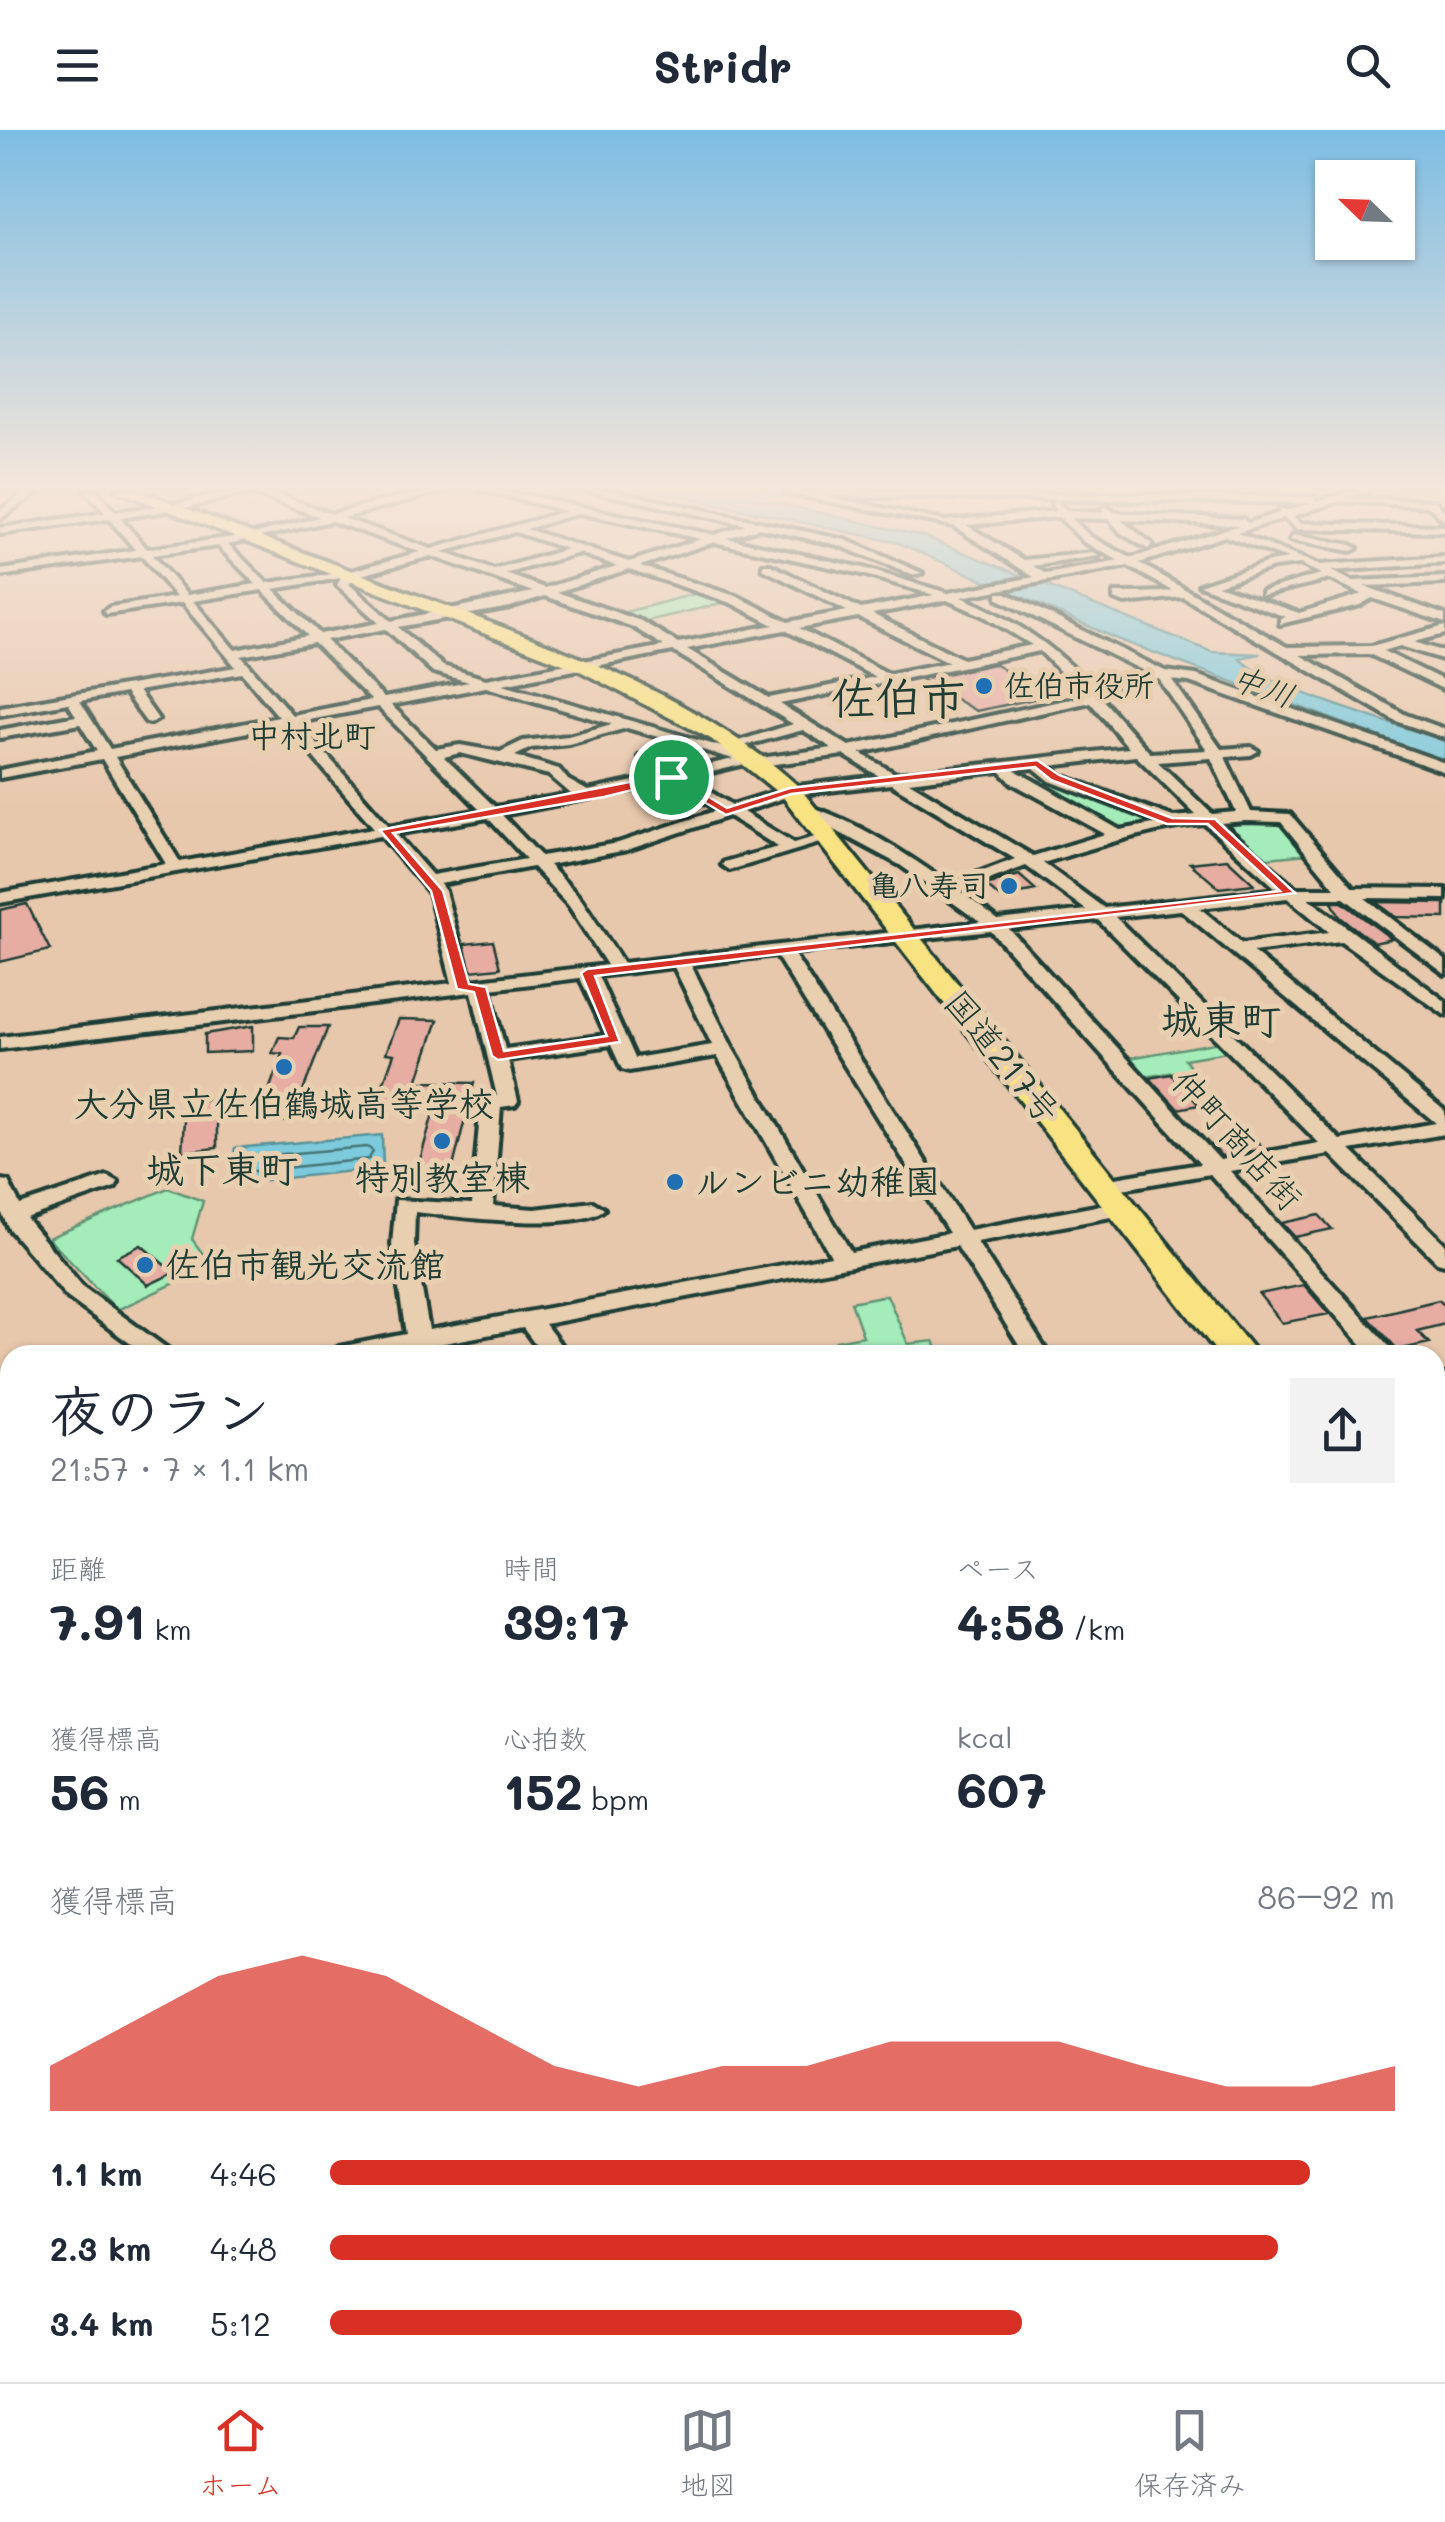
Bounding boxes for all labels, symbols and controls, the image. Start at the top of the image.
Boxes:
text: Stridr [653,36,792,94]
icon: menu [50,38,105,93]
icon: search [1340,38,1395,93]
north arrow [1315,160,1415,260]
map controls [1315,160,1415,260]
water label: 中川 [1226,654,1301,716]
place label: 佐伯市役所 [1004,664,1154,704]
district label: 佐伯市 [830,667,966,725]
marker: 佐伯市役所 [973,675,995,697]
district label: 中村北町 [248,713,376,755]
pin [629,735,714,820]
icon: arrive [644,750,699,805]
place label: 亀八寿司 [869,864,989,904]
marker: 亀八寿司 [998,875,1020,897]
street label: 国道217号 [935,979,1072,1132]
district label: 城東町 [1161,992,1281,1044]
marker: 大分県立佐伯鶴城高等学校 [273,1056,295,1078]
street label: 仲町商店街 [1163,1058,1314,1219]
place label: 大分県立佐伯鶴城高等学校 [74,1079,494,1125]
marker: 特別教室棟 [431,1130,453,1152]
district label: 城下東町 [146,1143,298,1193]
place label: 特別教室棟 [354,1153,530,1199]
place label: ルンビニ幼稚園 [695,1157,940,1203]
marker: ルンビニ幼稚園 [664,1171,686,1193]
place label: 佐伯市観光交流館 [165,1240,445,1286]
marker: 佐伯市観光交流館 [134,1254,156,1276]
text: 夜のラン [50,1373,270,1445]
button: share [1290,1378,1395,1483]
text: 21:57 · 7 × 1.1 km [50,1447,309,1489]
text: 距離 [50,1550,106,1586]
text: 時間 [503,1550,559,1586]
text: ペース [957,1550,1039,1586]
text: 7.91 [50,1587,145,1653]
text: 39:17 [503,1587,629,1653]
text: 4:58 [957,1587,1064,1653]
text: km [145,1611,192,1647]
text: /km [1064,1611,1125,1647]
text: kcal [957,1719,1012,1755]
text: 獲得標高 [50,1720,162,1756]
text: 心拍数 [503,1720,587,1756]
text: 607 [957,1755,1047,1821]
text: 56 [50,1757,109,1823]
text: 152 [503,1757,583,1823]
text: m [109,1781,141,1817]
text: bpm [583,1781,649,1817]
text: 86–92 m [1258,1875,1395,1917]
text: 獲得標高 [50,1878,178,1920]
text: 1.1 km [50,2152,142,2194]
text: 4:46 [210,2152,277,2194]
text: 2.3 km [50,2227,151,2269]
text: 4:48 [210,2227,277,2269]
text: 3.4 km [50,2302,154,2344]
text: 5:12 [210,2302,271,2344]
tab: ホーム [199,2403,282,2503]
tab: 地図 [680,2403,736,2503]
tab: 保存済み [1134,2403,1246,2503]

